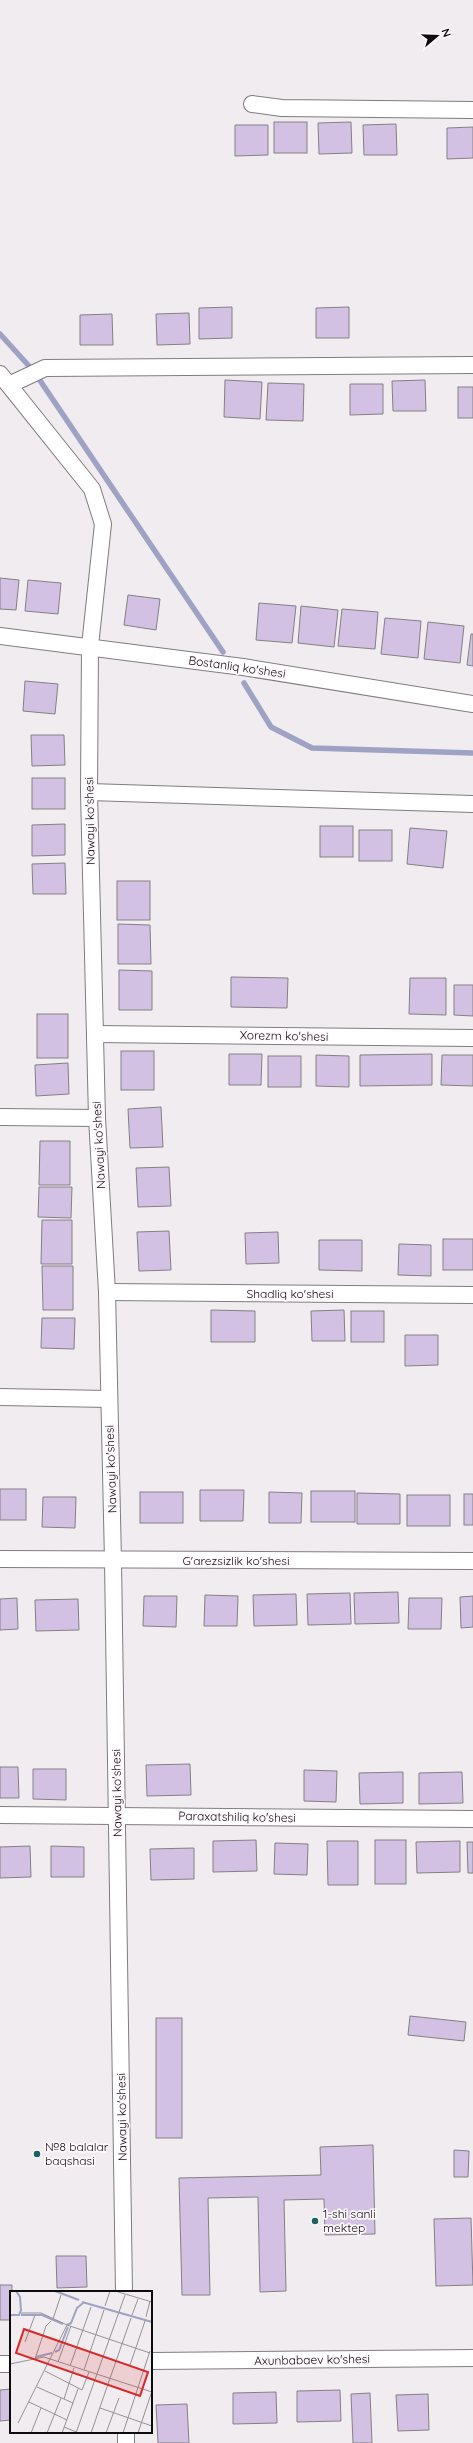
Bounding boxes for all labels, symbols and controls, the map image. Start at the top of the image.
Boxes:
north arrow [417,16,457,56]
text: N [439,27,454,39]
street label: Bostanliq ko'shesi [188,652,287,681]
street label: Nawayi ko'shesi [81,777,98,865]
street label: Xorezm ko'shesi [240,1027,328,1044]
street label: Nawayi ko'shesi [89,1101,108,1189]
street label: Shadliq ko'shesi [246,1286,334,1301]
street label: Nawayi ko'shesi [101,1425,120,1513]
street label: G'arezsizlik ko'shesi [183,1553,289,1568]
street label: Nawayi ko'shesi [108,1749,125,1837]
street label: Paraxatshiliq ko'shesi [178,1808,296,1825]
street label: Nawayi ko'shesi [113,2073,130,2161]
place label: №8 balalar baqshasi [45,2139,109,2168]
marker: №8 balalar baqshasi [32,2149,42,2159]
place label: 1-shi sanli mektep [323,2206,376,2235]
marker: 1-shi sanli mektep [310,2216,320,2226]
inset map [10,2291,152,2433]
street label: Axunbabaev ko'shesi [254,2351,370,2368]

